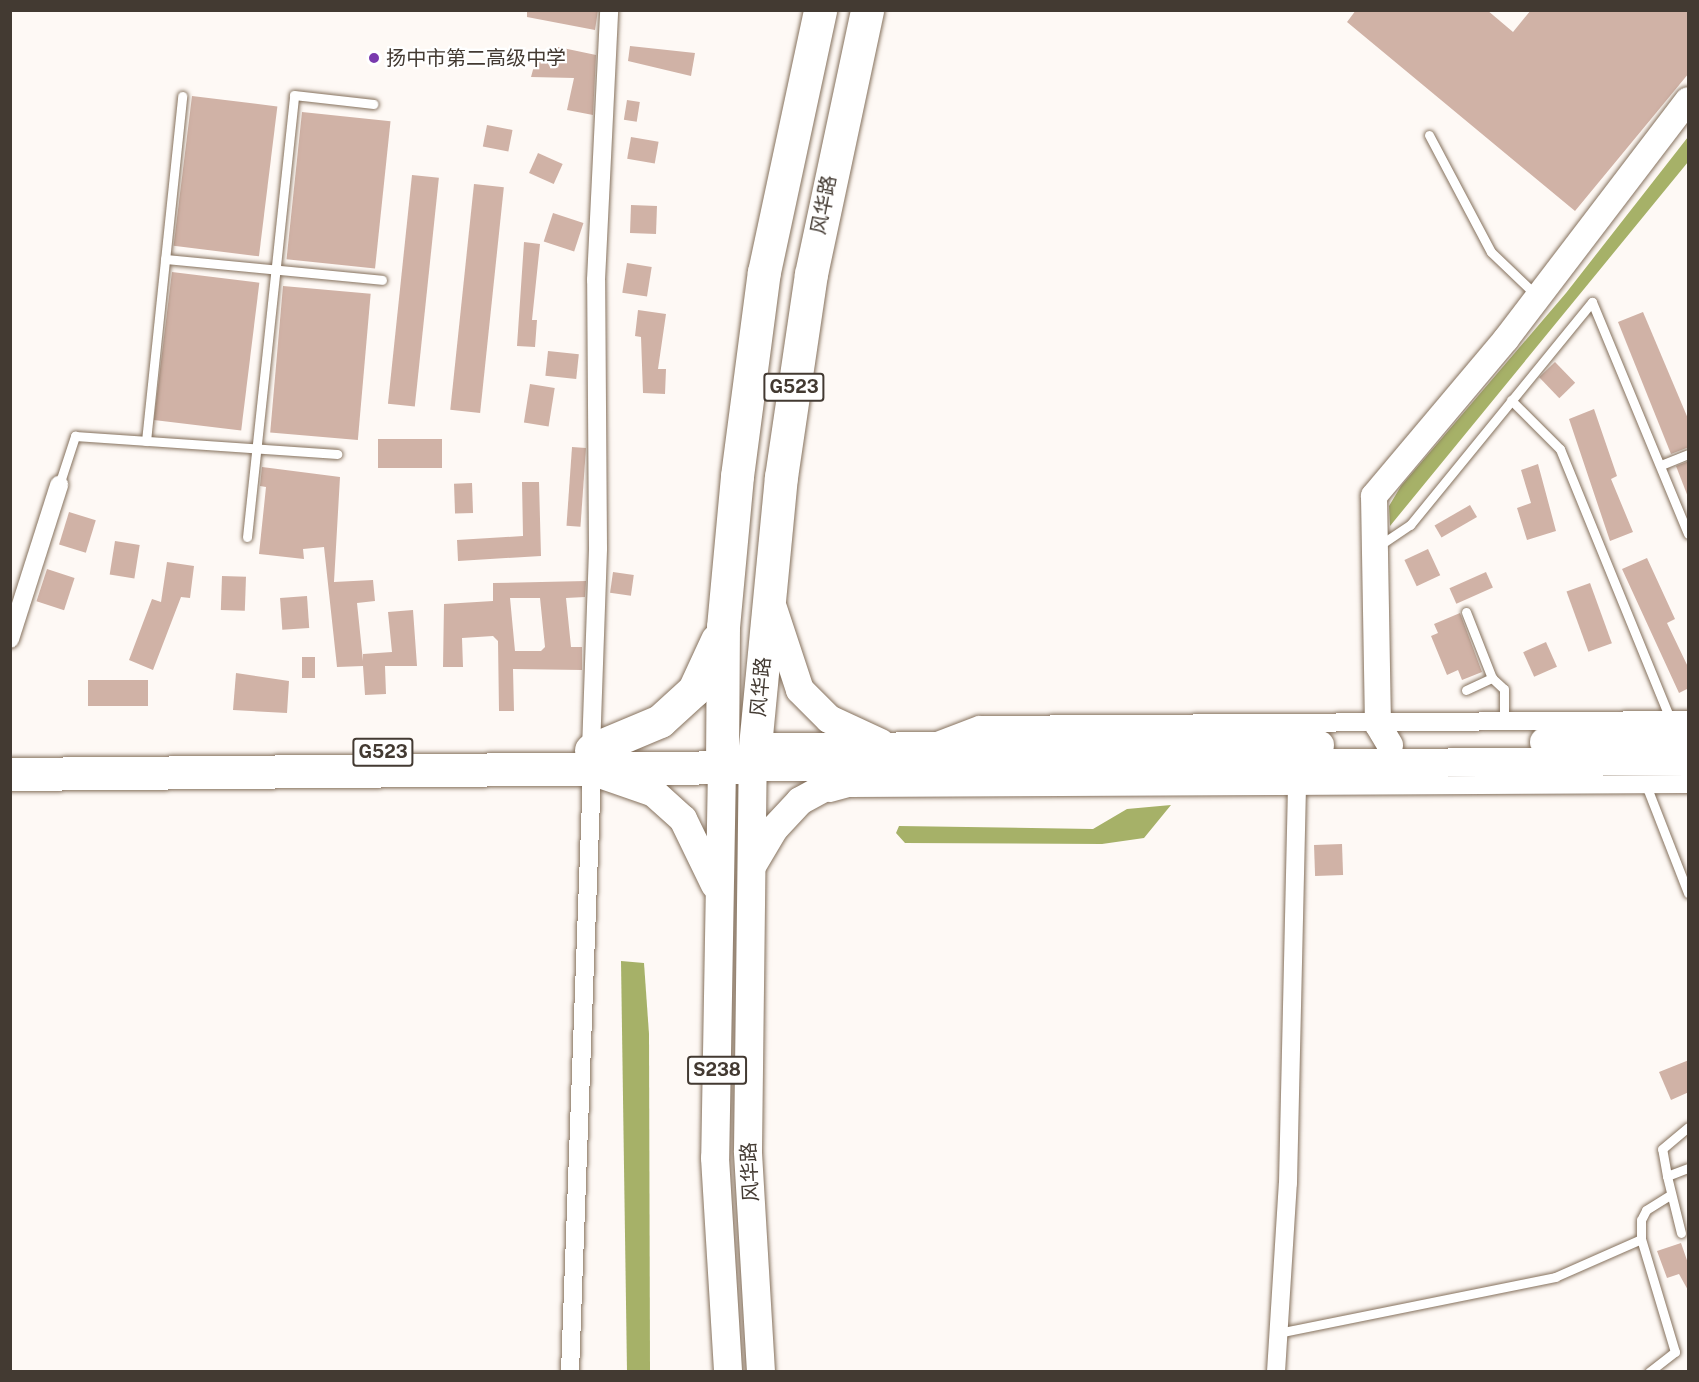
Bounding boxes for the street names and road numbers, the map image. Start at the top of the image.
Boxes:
street label: 风华路 [806,173,842,237]
road number: G523 [762,372,826,402]
street label: 风华路 [746,656,776,718]
road number: G523 [352,737,415,767]
road number: S238 [687,1055,747,1085]
street label: 风华路 [736,1141,764,1203]

